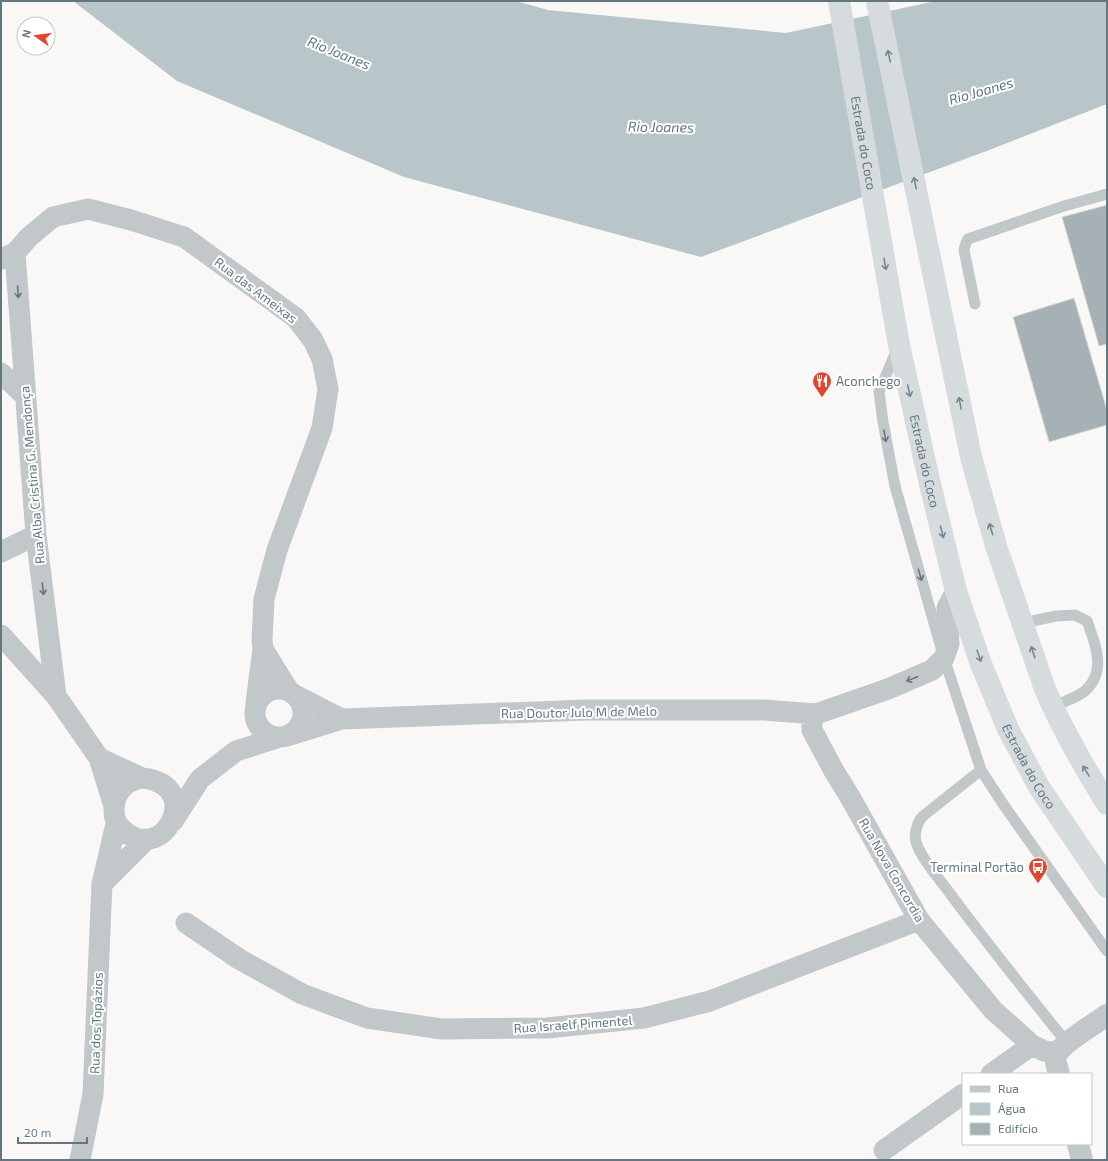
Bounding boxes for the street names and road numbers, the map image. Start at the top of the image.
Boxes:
street label: Estrada do Coco [848,95,880,191]
street label: Rua das Ameixas [211,254,301,326]
street label: Rua Alba Cristina G. Mendonça [16,385,49,565]
street label: Estrada do Coco [907,413,943,509]
street label: Rua Doutor Julo M de Melo [501,703,657,721]
street label: Estrada do Coco [999,722,1059,812]
street label: Rua Nova Concordia [856,815,928,925]
street label: Rua dos Topázios [86,972,106,1074]
street label: Rua Israelf Pimentel [513,1012,633,1036]

